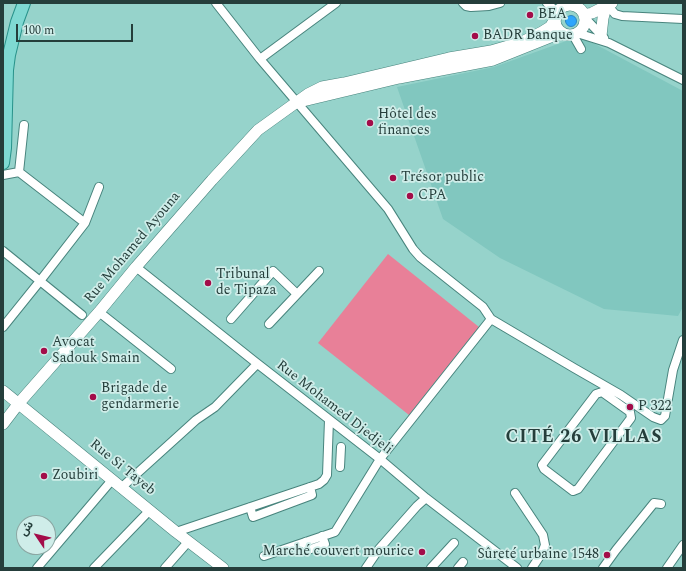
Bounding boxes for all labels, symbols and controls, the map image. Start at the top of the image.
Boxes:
place label: BEA [538,7,567,23]
marker: BEA [525,10,535,20]
scale bar [18,16,135,42]
text: 100 m [23,21,54,40]
place label: BADR Banque [483,28,573,44]
marker: BADR Banque [470,31,480,41]
place label: Hôtel des finances [378,107,437,140]
marker: Hôtel des finances [365,118,375,128]
place label: Trésor public [401,170,484,186]
marker: Trésor public [388,173,398,183]
place label: CPA [418,188,446,204]
street label: Rue Mohamed Ayouna [81,189,185,307]
marker: CPA [405,191,415,201]
place label: Tribunal de Tipaza [216,267,276,300]
marker: Tribunal de Tipaza [203,278,213,288]
place label: Avocat Sadouk Smain [52,335,140,368]
marker: Avocat Sadouk Smain [39,346,49,356]
street label: Rue Mohamed Djedjeli [273,357,395,459]
place label: Brigade de gendarmerie [101,381,179,414]
marker: Brigade de gendarmerie [88,392,98,402]
place label: P 322 [638,399,671,415]
marker: P 322 [625,402,635,412]
district label: CITÉ 26 VILLAS [506,427,662,449]
street label: Rue Si Tayeb [86,436,158,500]
place label: Zoubiri [52,468,98,484]
marker: Zoubiri [39,471,49,481]
north arrow [16,515,56,555]
text: ش [15,517,38,539]
place label: Marché couvert mourice [263,544,414,560]
marker: Marché couvert mourice [417,547,427,557]
place label: Sûreté urbaine 1548 [477,547,599,563]
marker: Sûreté urbaine 1548 [602,550,612,560]

